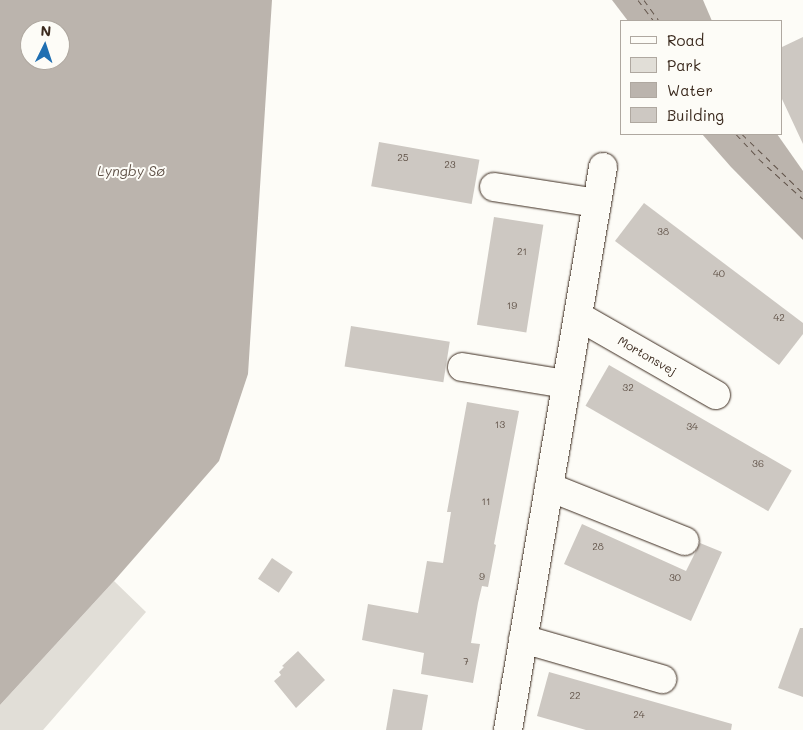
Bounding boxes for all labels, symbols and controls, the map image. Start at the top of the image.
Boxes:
north arrow [20,20,70,70]
legend [620,20,783,135]
text: N [40,21,52,40]
text: Road [667,30,704,50]
text: Park [667,55,701,75]
text: Water [667,80,713,100]
text: Building [667,105,724,125]
house number: 25 [397,152,409,164]
house number: 23 [444,159,456,171]
water label: Lyngby Sø [97,163,165,179]
house number: 38 [657,226,669,238]
house number: 21 [517,246,527,258]
house number: 40 [713,268,725,280]
house number: 19 [507,300,517,312]
house number: 42 [773,312,785,324]
street label: Mortonsvej [615,333,679,379]
house number: 32 [622,382,634,394]
house number: 13 [495,419,505,431]
house number: 34 [686,421,698,433]
house number: 36 [752,458,764,470]
house number: 11 [482,496,490,508]
house number: 28 [592,541,604,553]
house number: 9 [479,571,485,583]
house number: 30 [669,572,681,584]
house number: 7 [463,656,469,668]
house number: 22 [569,690,581,702]
house number: 24 [633,709,645,721]

